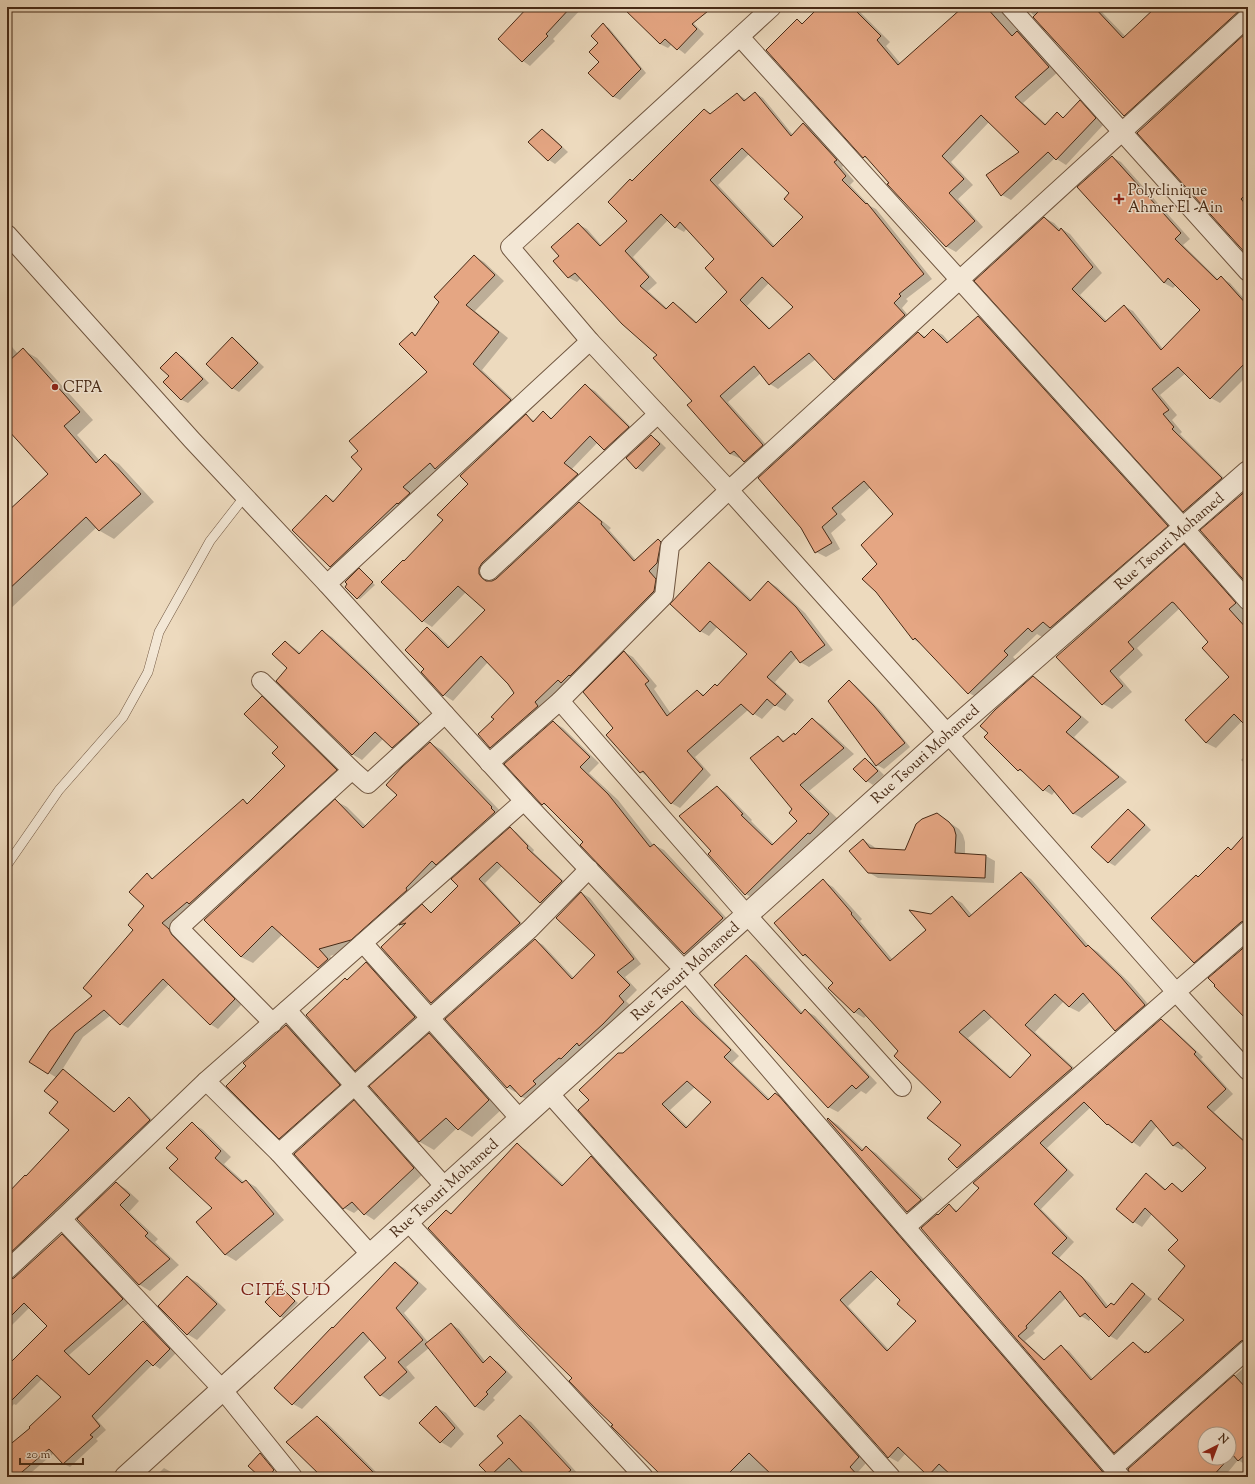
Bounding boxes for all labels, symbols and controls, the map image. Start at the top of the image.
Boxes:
place label: Polyclinique Ahmer El -Ain [1128,181,1223,219]
marker: Polyclinique Ahmer El -Ain [1113,193,1125,205]
place label: CFPA [63,378,103,399]
marker: CFPA [50,382,60,392]
street label: Rue Tsouri Mohamed [1111,488,1230,596]
street label: Rue Tsouri Mohamed [867,700,985,810]
street label: Rue Tsouri Mohamed [627,917,745,1027]
street label: Rue Tsouri Mohamed [386,1134,504,1244]
district label: CITÉ SUD [241,1279,331,1303]
north arrow [1197,1426,1237,1466]
text: N [1214,1430,1232,1448]
scale bar [20,1440,83,1466]
text: 20 m [26,1446,51,1464]

